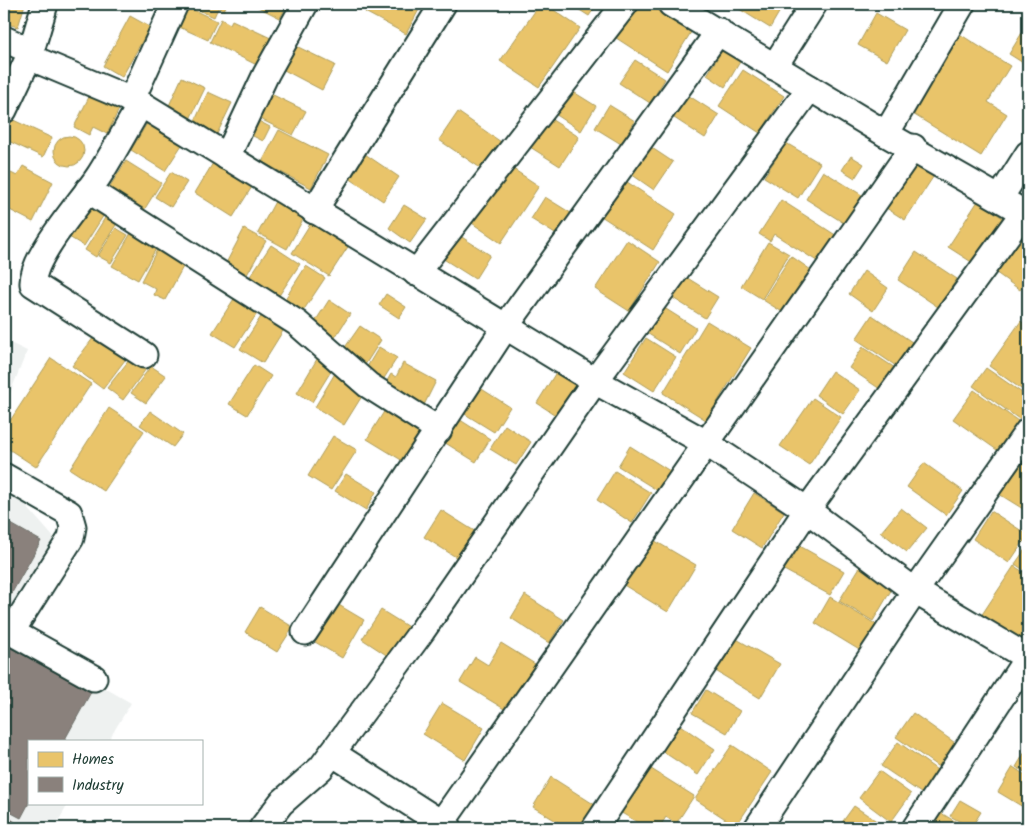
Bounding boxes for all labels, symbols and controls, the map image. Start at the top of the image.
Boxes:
legend [28,740,202,804]
text: Homes [72,748,115,772]
text: Industry [72,774,125,798]

